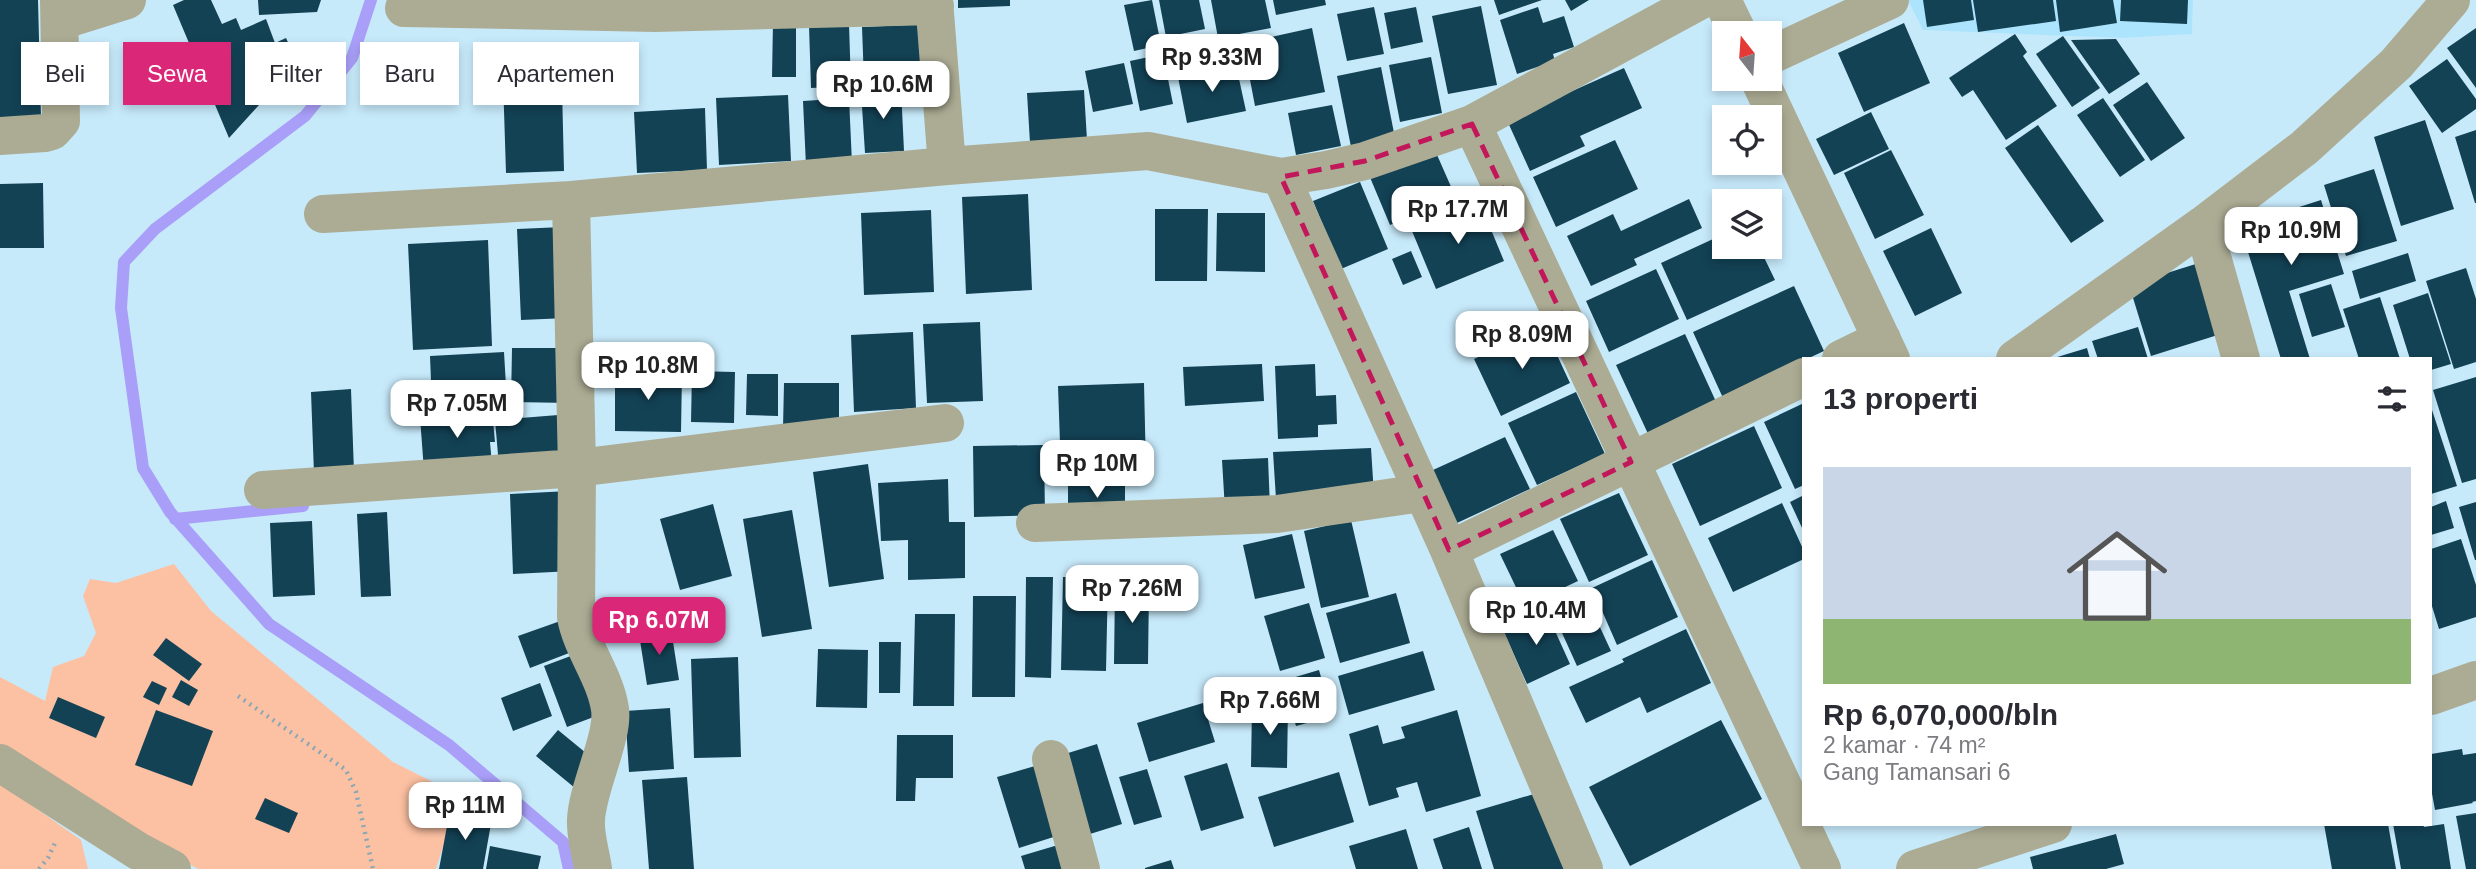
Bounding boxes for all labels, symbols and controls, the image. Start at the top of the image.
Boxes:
north arrow [1712,21,1782,91]
map controls [1712,21,1782,259]
pin: Rp 9.33M [1140,34,1284,94]
chip: Beli [21,42,109,105]
chip: Sewa [123,42,231,105]
chip: Filter [245,42,346,105]
chip: Baru [360,42,459,105]
chip: Apartemen [473,42,639,105]
text: Rp 9.33M [1162,44,1262,70]
pin: Rp 10.6M [811,61,955,121]
text: Rp 10.6M [833,71,933,97]
button: locate [1712,105,1782,175]
pin: Rp 17.7M [1386,187,1530,246]
button: layers [1712,189,1782,259]
text: Rp 17.7M [1408,196,1508,222]
pin: Rp 10.9M [2219,208,2363,267]
text: Rp 10.9M [2241,217,2341,243]
pin: Rp 8.09M [1450,312,1594,371]
text: Rp 8.09M [1472,321,1572,347]
pin: Rp 10.8M [576,342,720,402]
text: Rp 10.8M [598,352,698,378]
pin: Rp 7.05M [385,380,529,440]
icon: filters [2373,380,2411,418]
text: 13 properti [1823,382,1978,415]
text: Rp 7.05M [407,390,507,416]
pin: Rp 10M [1040,440,1154,500]
text: Rp 10M [1056,450,1138,476]
icon: home [2054,513,2180,639]
pin: Rp 7.26M [1060,566,1204,625]
text: Rp 7.26M [1082,575,1182,601]
pin: Rp 10.4M [1464,588,1608,647]
text: Rp 10.4M [1486,597,1586,623]
pin: Rp 6.07M [587,598,731,657]
text: Rp 6.07M [609,607,709,633]
pin: Rp 7.66M [1198,678,1342,737]
text: Rp 7.66M [1220,687,1320,713]
text: Rp 6,070,000/bln [1823,698,2058,731]
text: 2 kamar · 74 m² [1823,732,1985,758]
text: Gang Tamansari 6 [1823,759,2011,785]
pin: Rp 11M [408,782,522,842]
text: Rp 11M [425,792,505,818]

